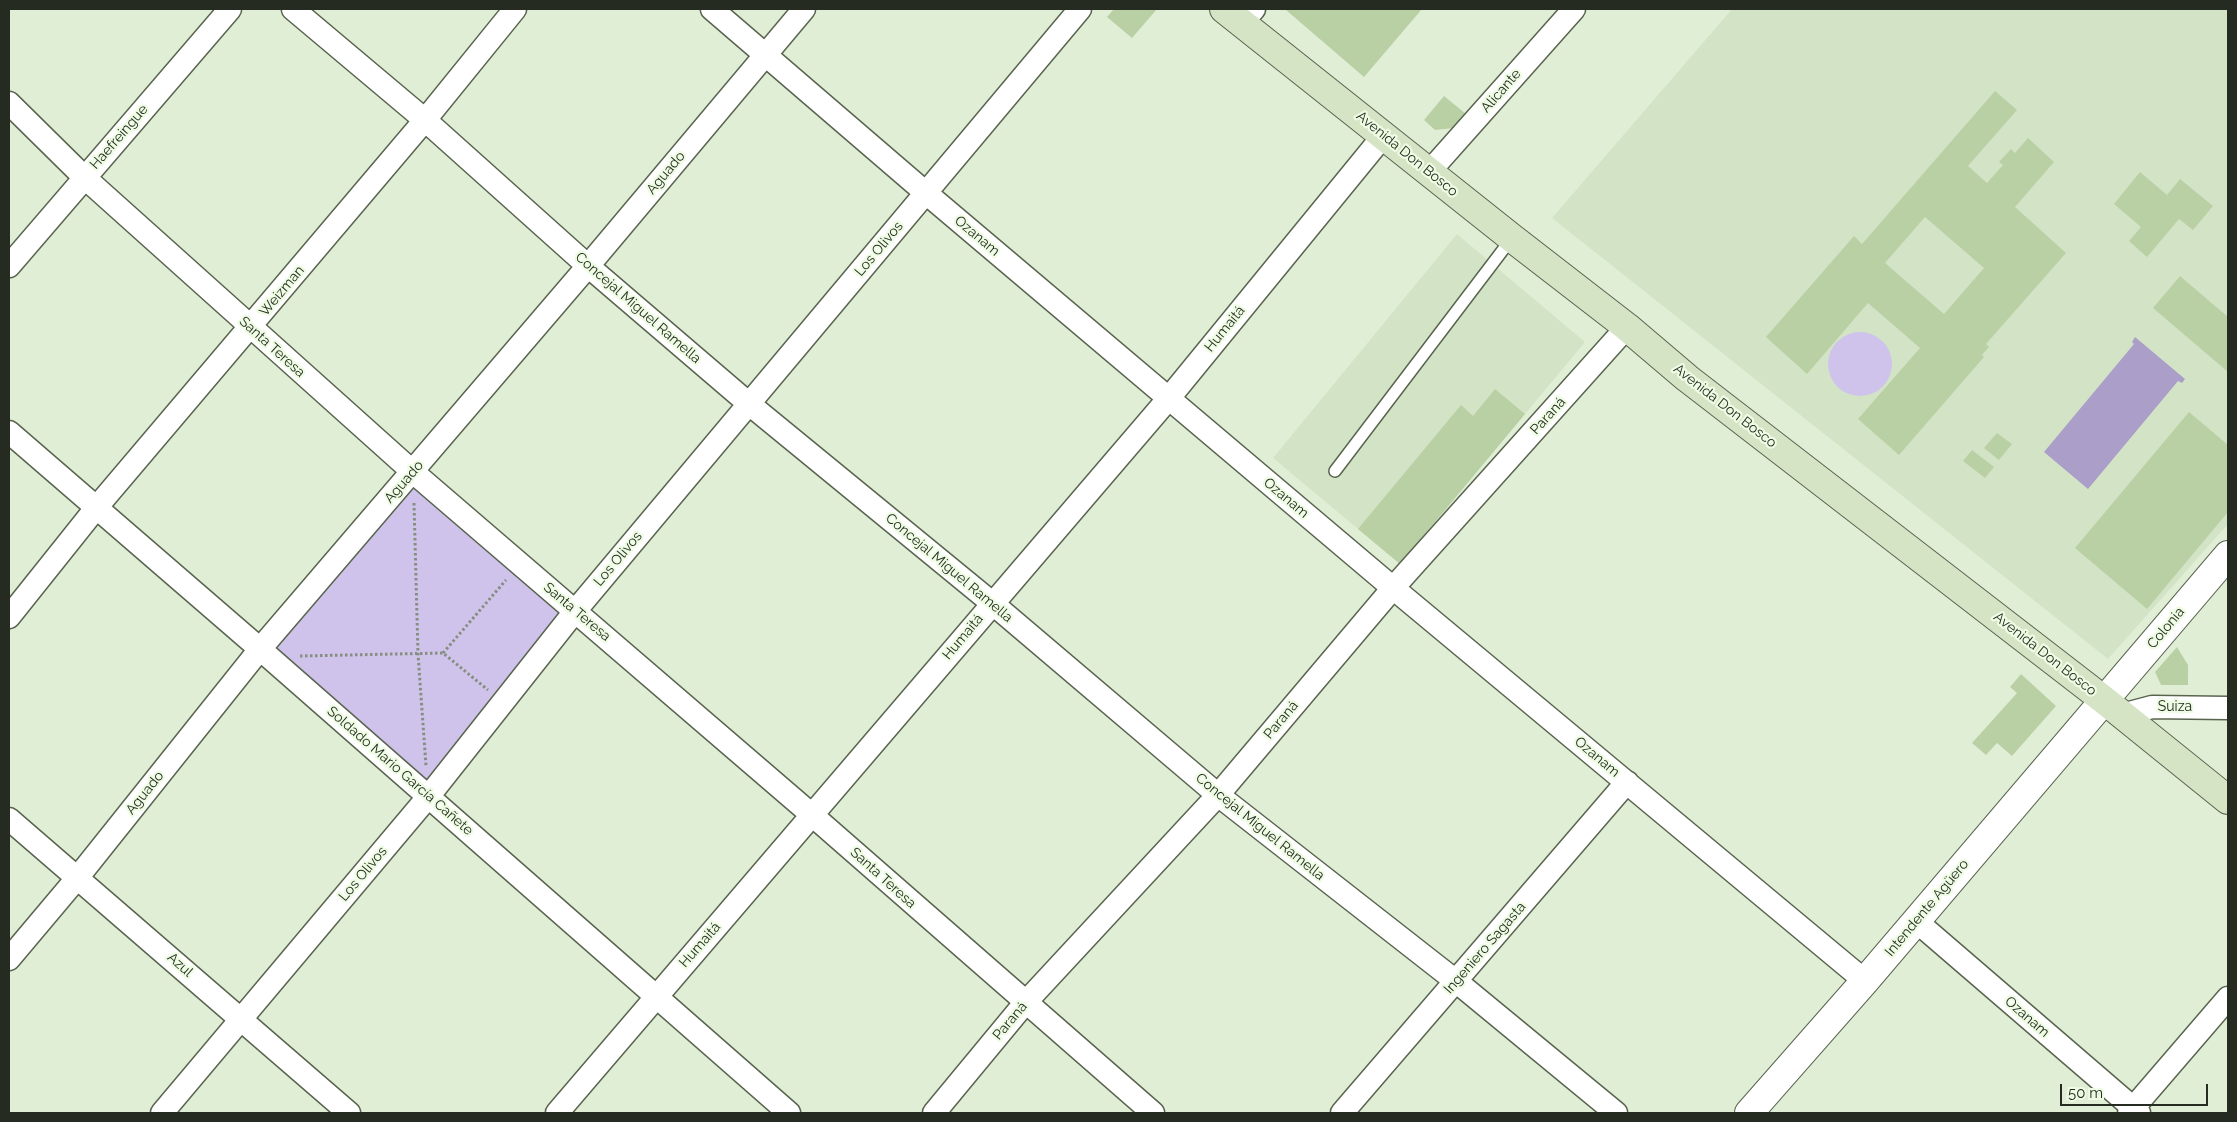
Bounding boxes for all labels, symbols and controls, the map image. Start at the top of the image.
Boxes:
street label: Alicante [1477,66,1525,116]
street label: Haefreingue [86,101,152,173]
street label: Avenida Don Bosco [1353,108,1461,200]
street label: Aguado [643,148,689,198]
street label: Ozanam [951,212,1003,260]
street label: Los Olivos [851,218,907,280]
street label: Concejal Miguel Ramella [572,249,704,367]
street label: Weizman [256,262,308,320]
street label: Humaitá [1201,303,1249,355]
street label: Santa Teresa [236,313,308,381]
street label: Avenida Don Bosco [1670,361,1780,451]
street label: Paraná [1527,394,1569,438]
street label: Aguado [381,457,427,507]
street label: Ozanam [1260,474,1312,522]
street label: Concejal Miguel Ramella [882,510,1016,626]
street label: Los Olivos [590,528,646,590]
street label: Santa Teresa [540,579,614,645]
street label: Colonia [2144,604,2188,652]
street label: Avenida Don Bosco [1990,609,2100,699]
street label: Humaitá [939,611,987,663]
street label: Paraná [1260,698,1302,742]
street label: Suiza [2158,699,2192,715]
street label: Soldado Mario García Cañete [324,703,476,839]
street label: Ozanam [1571,733,1623,781]
street label: Aguado [122,768,168,818]
street label: Concejal Miguel Ramella [1192,770,1328,884]
street label: Los Olivos [335,843,391,905]
street label: Santa Teresa [847,844,919,912]
street label: Intendente Agüero [1882,856,1972,960]
street label: Ingeniero Sagasta [1441,899,1529,997]
street label: Humaitá [676,919,724,971]
street label: Azul [164,949,196,981]
street label: Ozanam [2001,993,2053,1041]
street label: Paraná [989,999,1031,1043]
scale bar [2062,1074,2210,1106]
text: 50 m [2068,1084,2103,1102]

